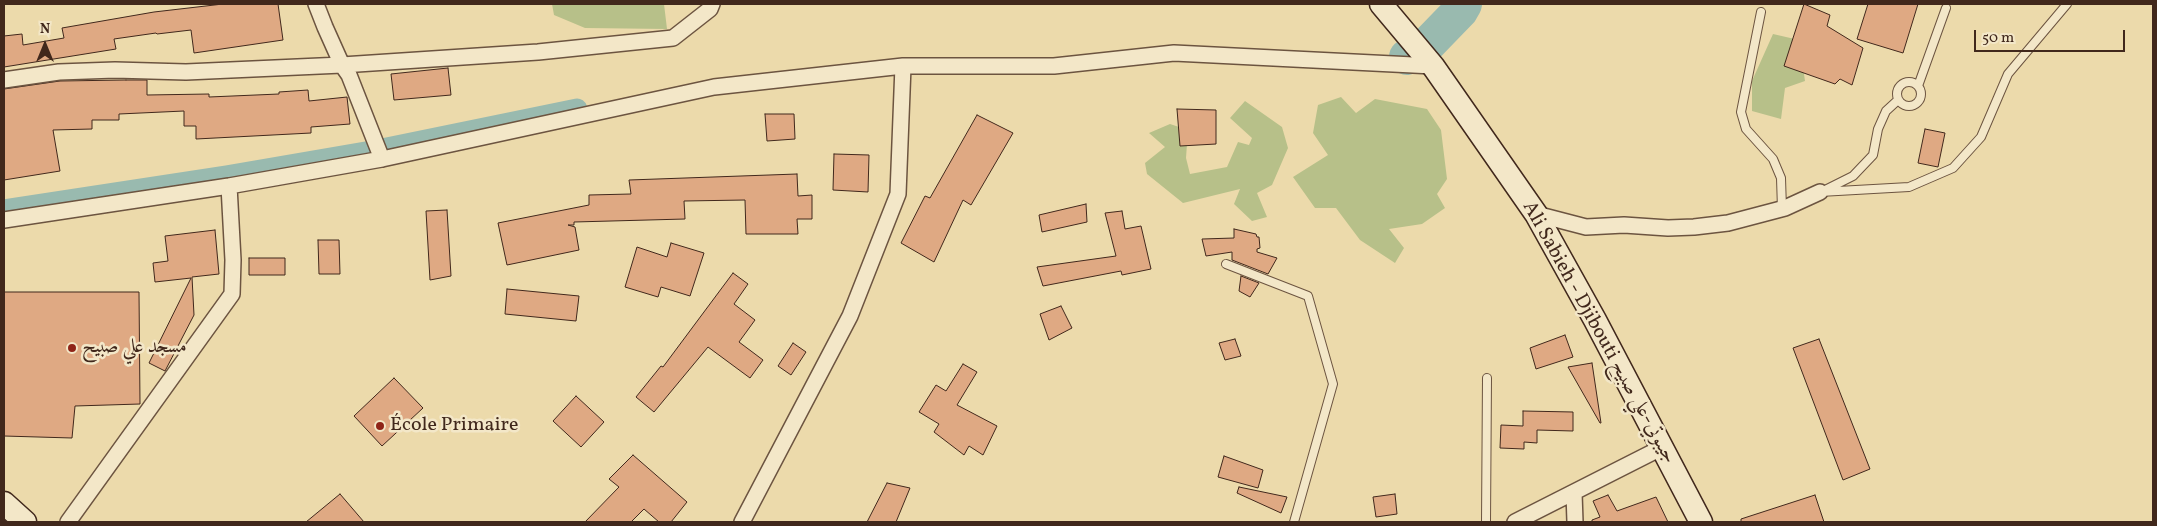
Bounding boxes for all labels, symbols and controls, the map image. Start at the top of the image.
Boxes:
north arrow [20,20,70,70]
text: N [40,20,50,39]
scale bar [1977,20,2128,52]
text: 50 m [1982,28,2014,49]
street label: Ali Sabieh - Djibouti جيبوتي-علي صبيح [1516,198,1680,468]
place label: مسجد علي صبيح [82,336,187,360]
marker: مسجد علي صبيح [66,342,78,354]
place label: École Primaire [390,414,518,438]
marker: École Primaire [374,420,386,432]

